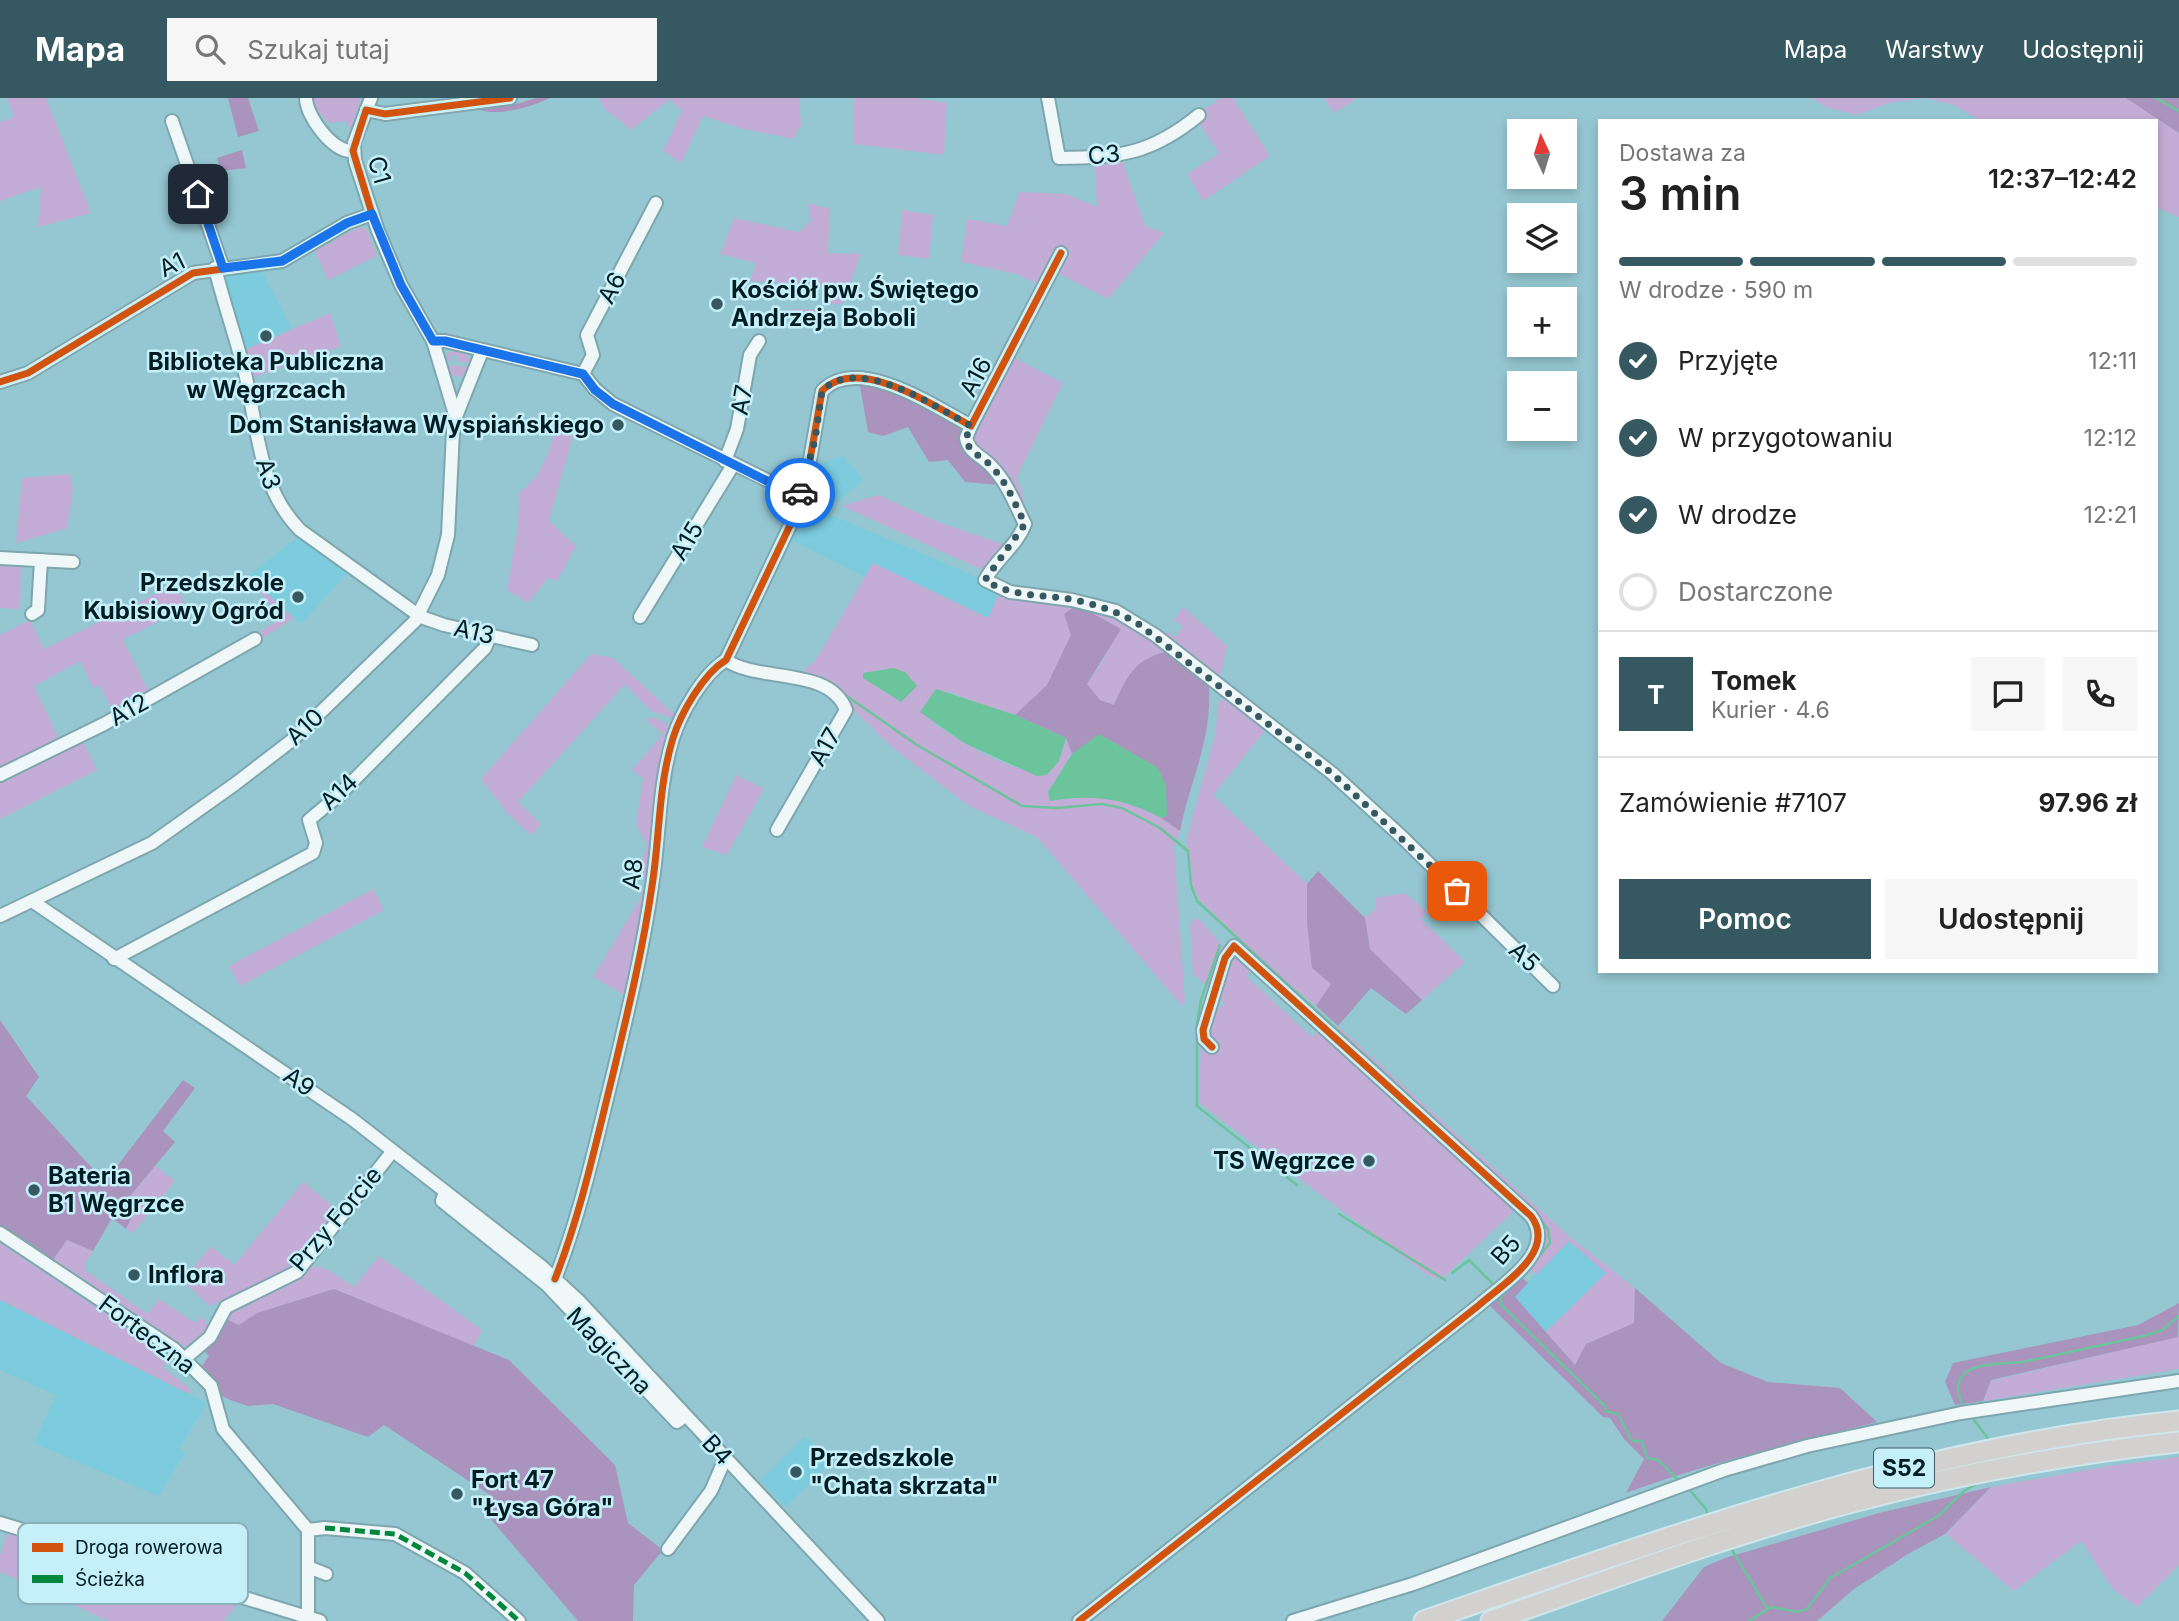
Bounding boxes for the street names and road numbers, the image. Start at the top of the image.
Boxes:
street label: C3 [1087,139,1121,170]
street label: C1 [362,153,397,187]
street label: A1 [154,246,190,283]
street label: A6 [591,267,632,308]
street label: A16 [953,352,998,401]
street label: A7 [725,383,758,417]
street label: A3 [250,454,287,493]
street label: A15 [664,516,709,565]
street label: A13 [451,613,497,650]
street label: A12 [104,687,153,732]
street label: A10 [280,702,329,751]
street label: A17 [802,723,847,771]
street label: A14 [314,767,364,816]
street label: A8 [616,857,649,891]
street label: A5 [1503,935,1546,978]
street label: A9 [278,1061,320,1102]
street label: Przy Forcie [283,1160,388,1277]
street label: B5 [1485,1229,1527,1271]
street label: Forteczna [93,1289,201,1380]
street label: Magiczna [561,1301,658,1400]
street label: B4 [696,1428,739,1471]
road number: S52 [1874,1448,1934,1488]

